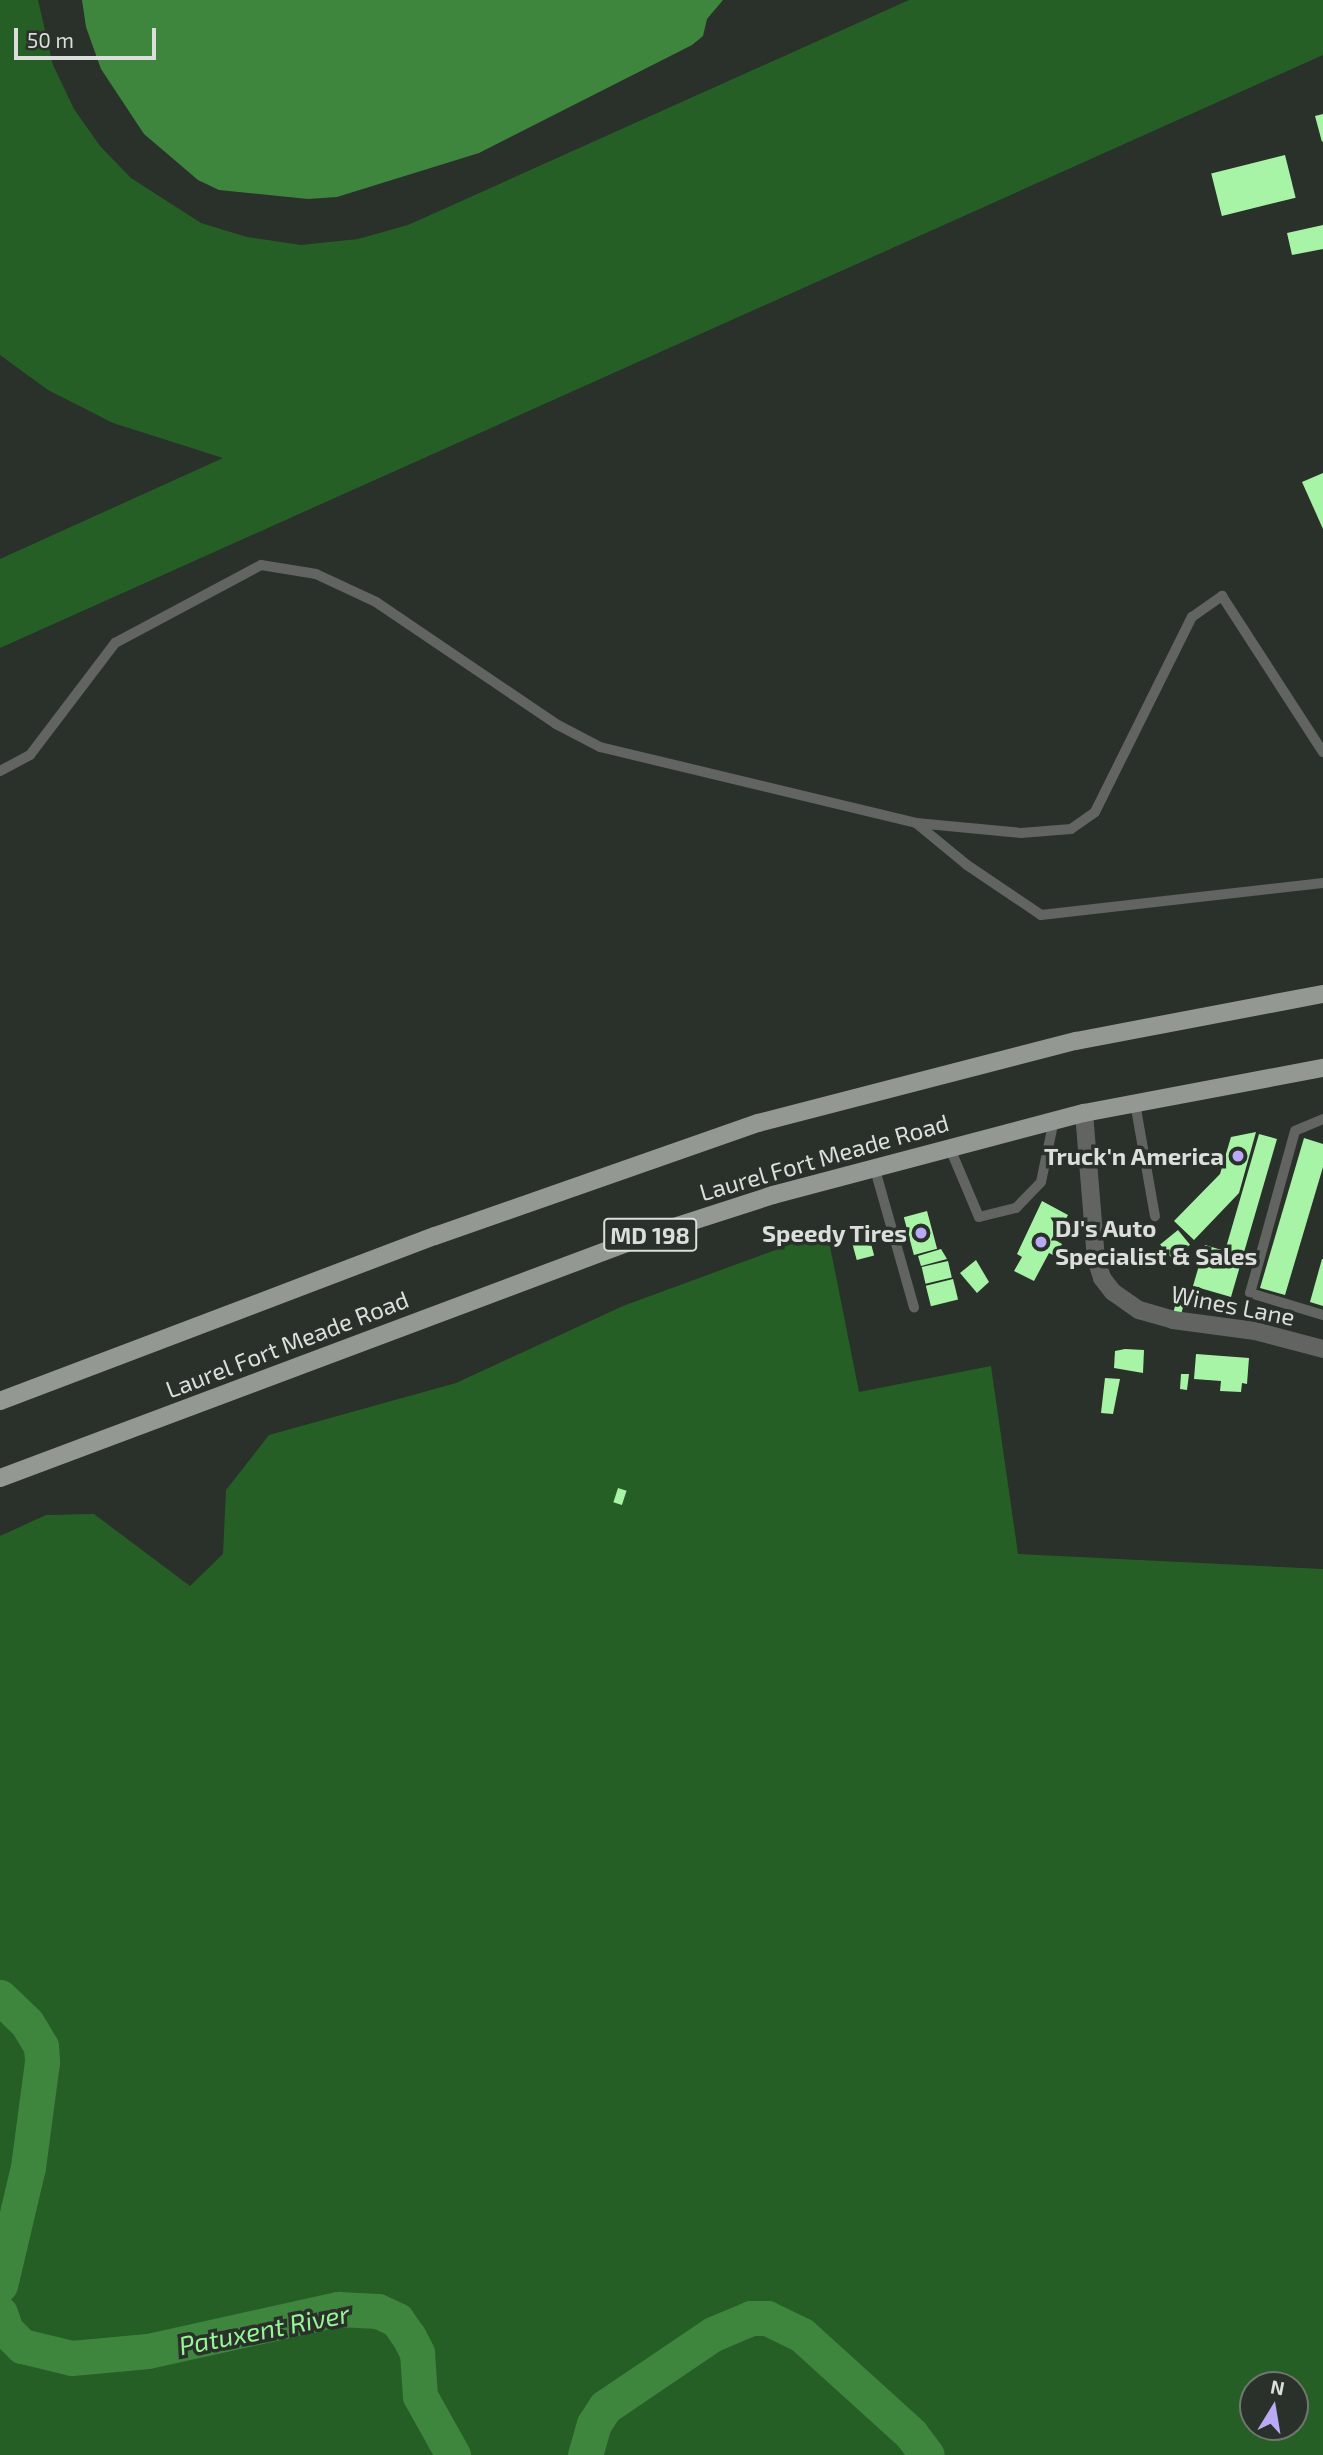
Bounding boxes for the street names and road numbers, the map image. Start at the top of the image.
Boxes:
street label: Laurel Fort Meade Road [696,1108,952,1206]
road number: MD 198 [603,1216,697,1254]
street label: Wines Lane [1169,1279,1297,1331]
street label: Laurel Fort Meade Road [161,1284,413,1404]

